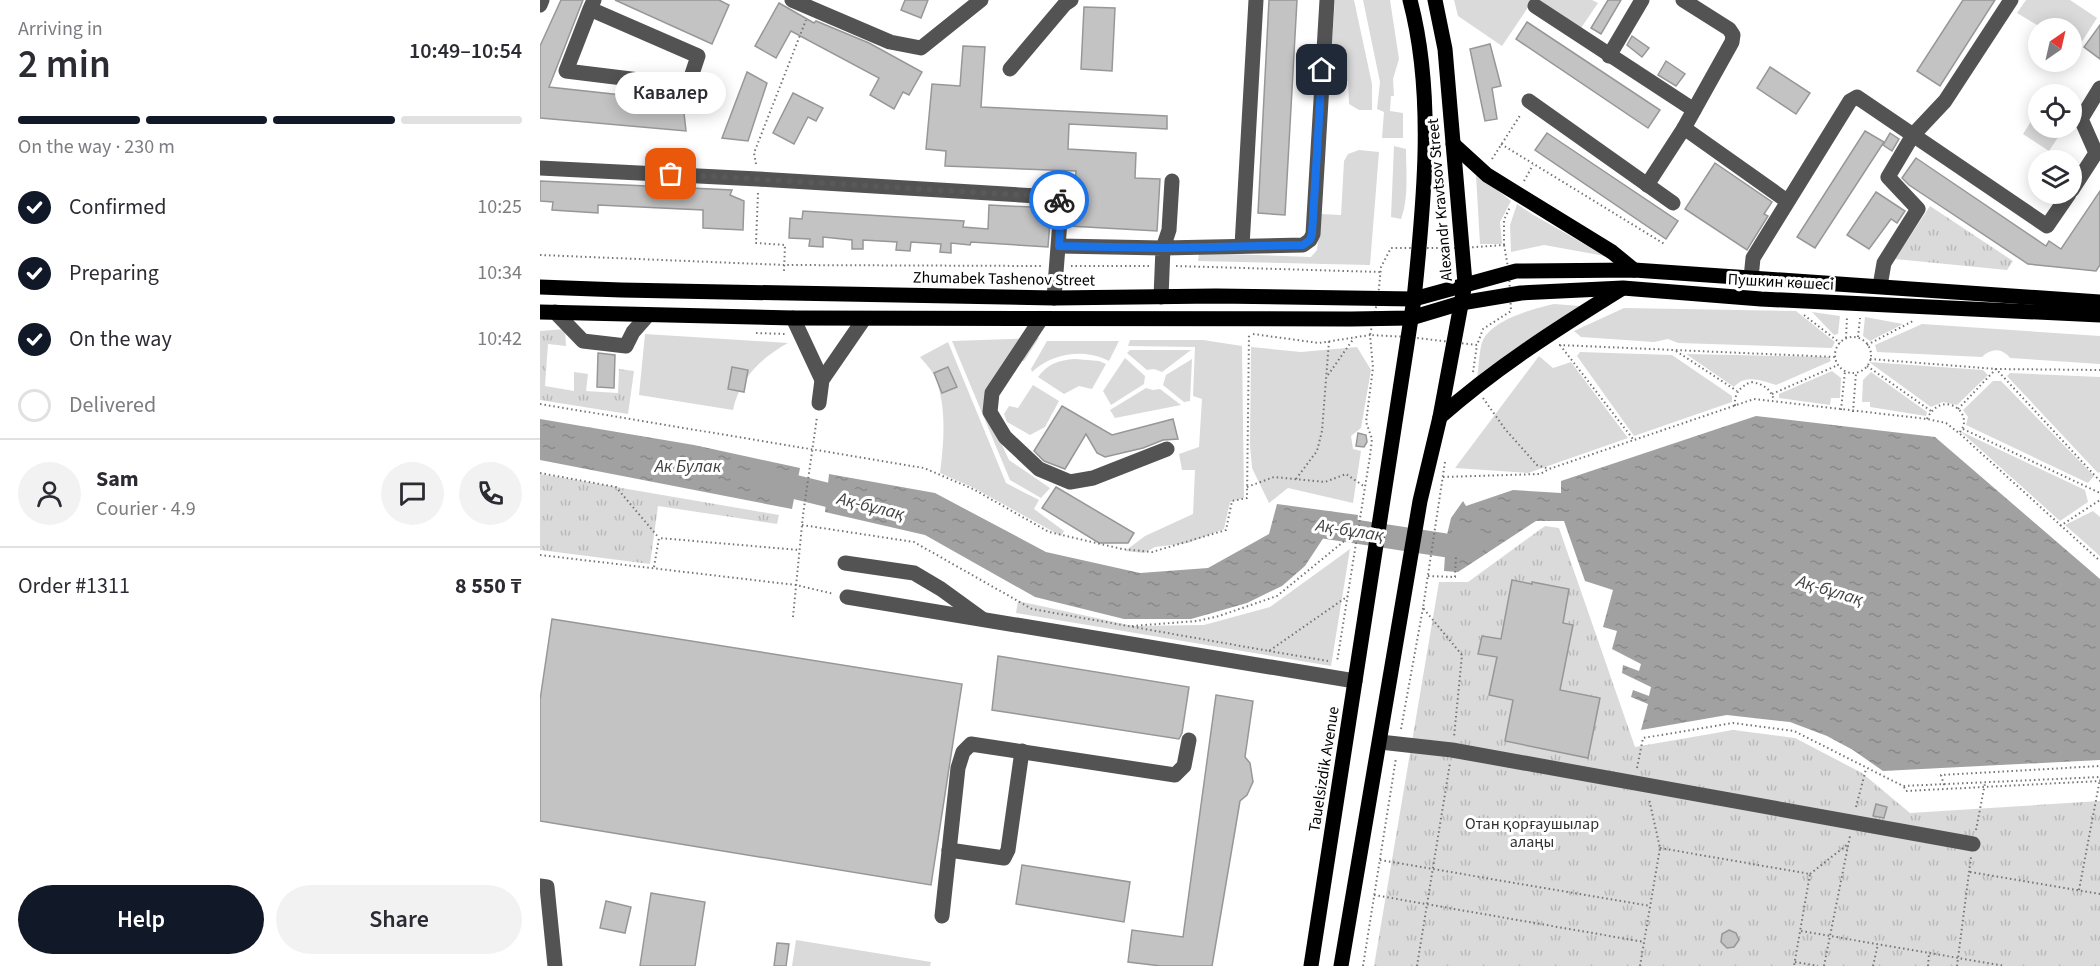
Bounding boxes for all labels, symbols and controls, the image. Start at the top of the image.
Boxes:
text: Arriving in [18,15,103,43]
north arrow [2028,18,2082,72]
map controls [2028,18,2082,204]
text: 10:49–10:54 [409,35,522,67]
text: 2 min [18,37,111,93]
pin [1296,44,1347,95]
icon: home [1305,53,1338,86]
callout: Кавалер [616,72,726,114]
text: Кавалер [633,79,708,107]
button: locate [2028,84,2082,138]
street label: Alexandr Kravtsov Street [1422,117,1458,282]
text: On the way · 230 m [18,133,175,161]
pin [645,148,696,199]
button: layers [2028,150,2082,204]
icon: bag [654,157,687,190]
courier [1029,170,1089,230]
icon: bike [1043,184,1076,217]
icon: check [18,191,51,224]
text: Confirmed [69,191,166,223]
text: 10:25 [477,193,522,221]
icon: check [18,257,51,290]
text: Preparing [69,257,159,289]
text: 10:34 [477,259,522,287]
street label: Zhumabek Tashenov Street [913,266,1096,292]
street label: Пушкин көшесі [1727,268,1835,296]
icon: check [18,323,51,356]
text: On the way [69,323,172,355]
text: 10:42 [477,325,522,353]
text: Delivered [69,389,156,421]
water label: Ак Булак [654,454,722,479]
button: person [18,462,81,525]
button: chat [381,462,444,525]
button: phone [459,462,522,525]
text: Sam [96,463,139,495]
water label: Ақ-бұлақ [834,486,907,527]
text: Courier · 4.9 [96,495,196,523]
water label: Ақ-бұлақ [1313,513,1386,548]
water label: Ақ-бұлақ [1792,568,1866,612]
text: Order #1311 [18,570,130,602]
text: 8 550 ₸ [455,570,522,602]
street label: Tauelsizdik Avenue [1303,705,1345,833]
park label: Отан қорғаушылар алаңы [1465,813,1599,853]
button: Help [18,885,264,954]
button: Share [276,885,522,954]

